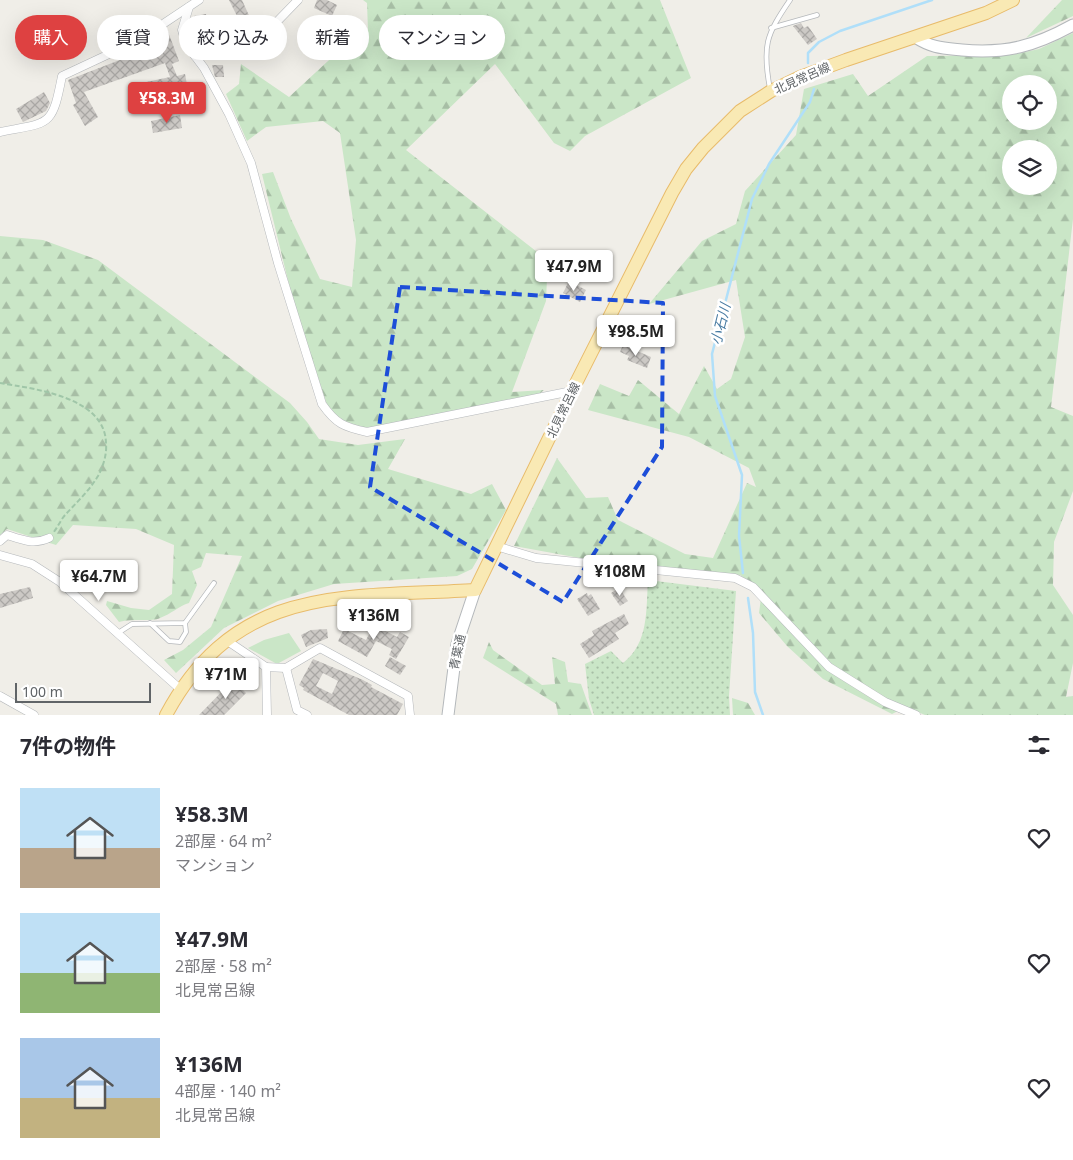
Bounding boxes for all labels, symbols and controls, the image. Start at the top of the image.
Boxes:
chip: 購入 [15,15,87,60]
chip: 賃貸 [97,15,169,60]
chip: 絞り込み [179,15,287,60]
chip: 新着 [297,15,369,60]
chip: マンション [379,15,505,60]
street label: 北見常呂線 [771,58,833,98]
map controls [1002,75,1057,195]
button: locate [1002,75,1057,130]
pin: ¥58.3M [126,82,208,124]
text: ¥58.3M [139,87,195,109]
button: layers [1002,140,1057,195]
pin: ¥47.9M [533,250,615,292]
text: ¥47.9M [546,255,602,277]
water label: 小石川 [706,299,735,347]
pin: ¥98.5M [595,314,677,357]
text: ¥98.5M [608,320,664,342]
street label: 北見常呂線 [542,379,584,441]
pin: ¥108M [585,554,655,597]
pin: ¥64.7M [58,560,140,602]
text: ¥108M [594,560,646,582]
text: ¥64.7M [71,565,127,587]
pin: ¥136M [339,598,409,641]
text: ¥136M [348,604,400,626]
street label: 青葉通 [445,633,469,671]
pin: ¥71M [196,658,256,700]
text: ¥71M [205,663,247,685]
scale bar [15,680,151,703]
text: 100 m [22,682,63,701]
icon: filters [1025,731,1053,759]
text: 7件の物件 [20,732,116,760]
text: ¥58.3M [175,800,249,828]
icon: home [60,808,120,868]
icon: heart [1025,824,1053,852]
text: 2部屋 · 64 m² [175,830,272,852]
text: マンション [175,854,255,876]
text: ¥47.9M [175,925,249,953]
icon: home [60,933,120,993]
icon: heart [1025,949,1053,977]
text: 2部屋 · 58 m² [175,955,272,977]
text: 北見常呂線 [175,979,255,1001]
text: ¥136M [175,1050,243,1078]
icon: home [60,1058,120,1118]
icon: heart [1025,1074,1053,1102]
text: 4部屋 · 140 m² [175,1080,281,1102]
text: 北見常呂線 [175,1104,255,1126]

